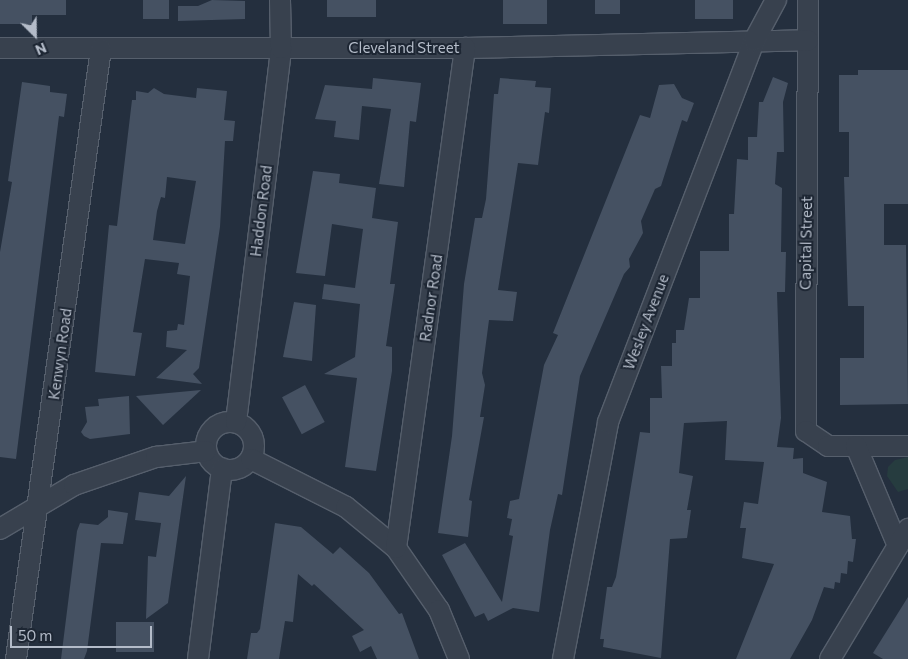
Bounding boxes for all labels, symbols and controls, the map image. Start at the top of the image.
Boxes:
north arrow [10,10,60,60]
text: N [33,39,49,59]
street label: Cleveland Street [348,39,460,57]
street label: Haddon Road [246,164,276,258]
street label: Capital Street [796,196,816,290]
street label: Radnor Road [416,253,446,343]
street label: Wesley Avenue [619,272,673,372]
street label: Kenwyn Road [45,307,75,401]
scale bar [12,616,155,648]
text: 50 m [18,626,52,644]

